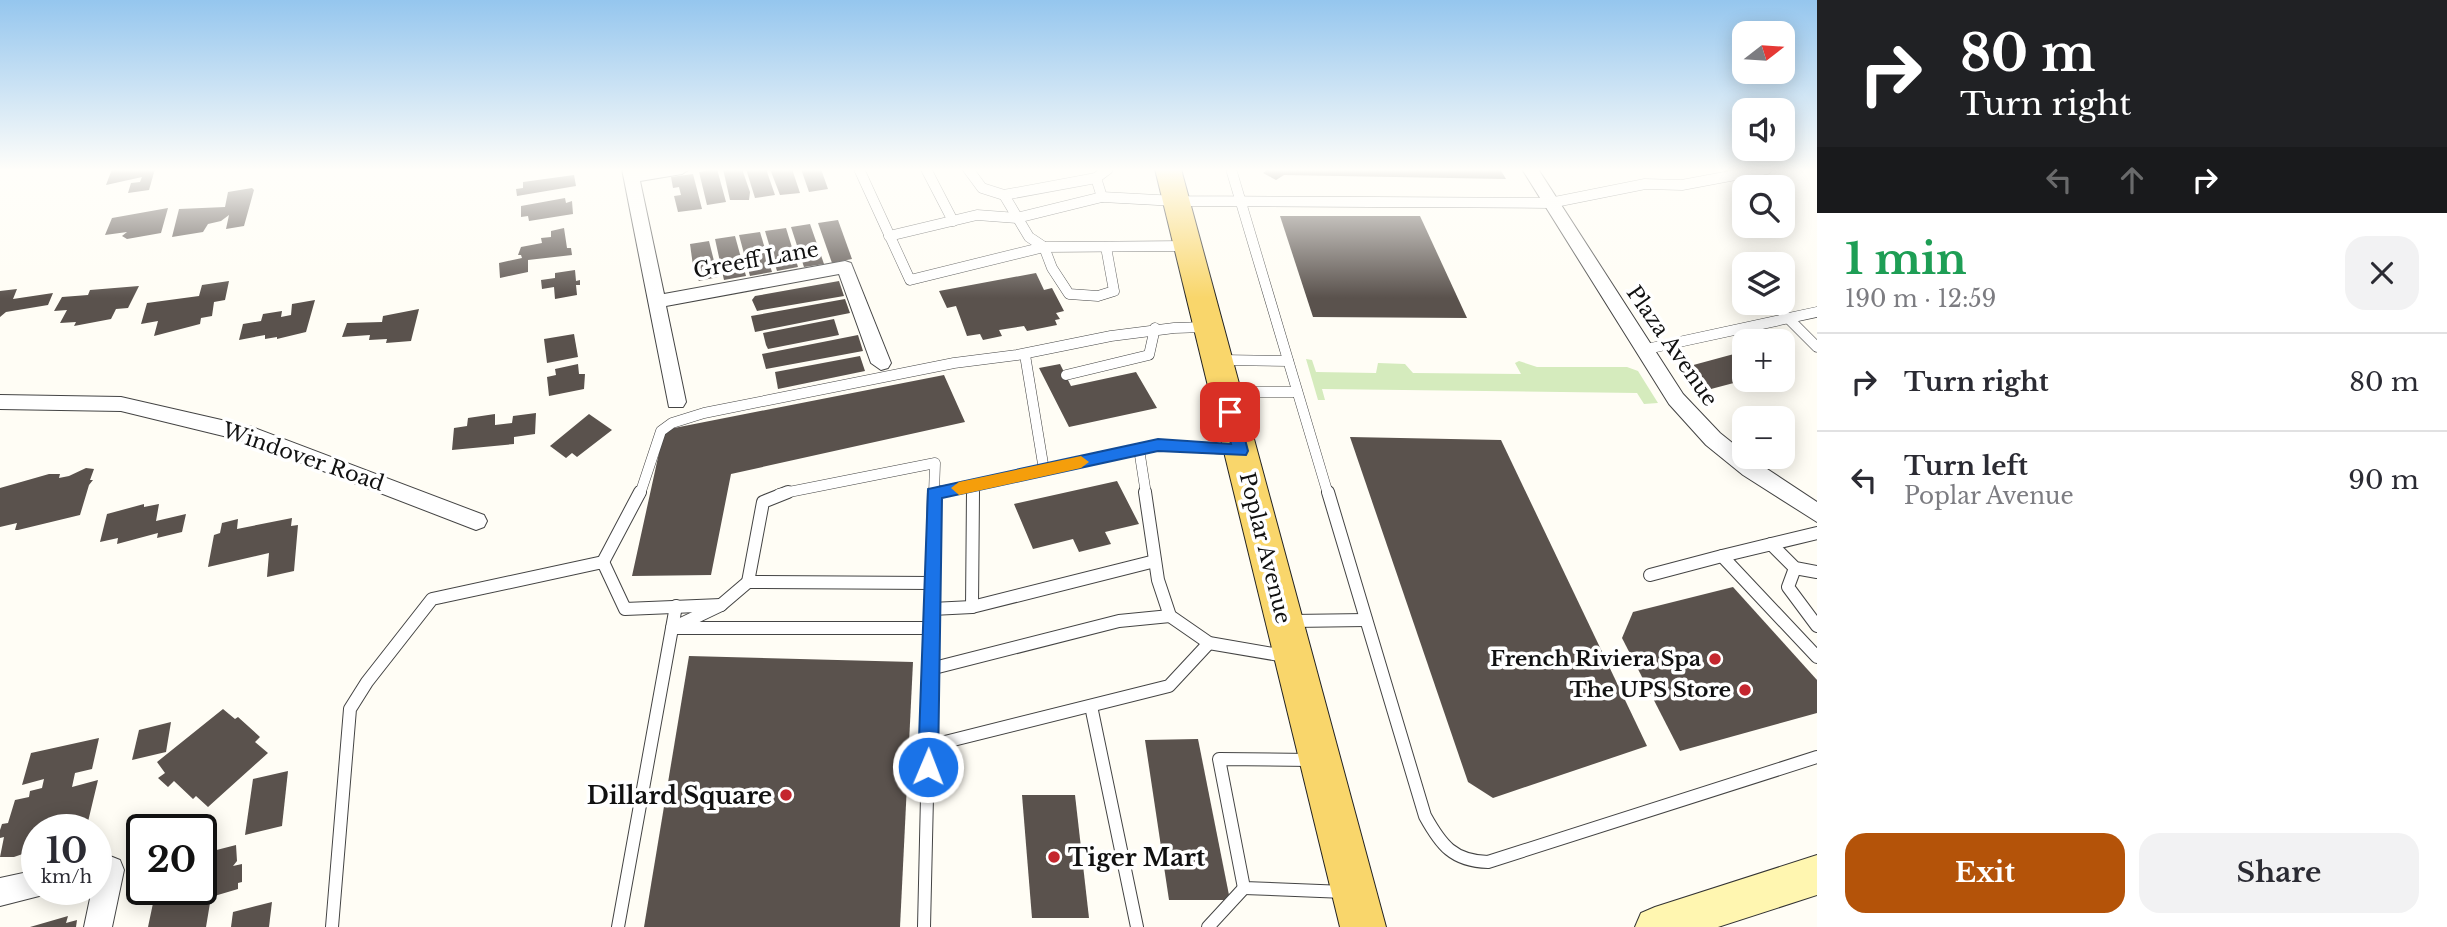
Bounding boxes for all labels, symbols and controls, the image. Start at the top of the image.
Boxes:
north arrow [1732,21,1796,84]
map controls [1732,21,1795,469]
text: 80 m [1960,23,2095,84]
icon: right [1845,28,1936,119]
text: Turn right [1960,84,2131,124]
button: sound [1732,98,1795,161]
icon: left [2040,161,2078,199]
icon: ahead [2113,161,2151,199]
icon: right [2186,161,2224,199]
button: search [1732,175,1795,238]
text: 1 min [1845,233,1967,285]
street label: Greeff Lane [691,236,821,284]
button: close [2345,236,2419,310]
button: layers [1732,252,1795,315]
street label: Plaza Avenue [1621,281,1723,411]
text: 190 m · 12:59 [1845,285,1996,313]
button: + [1732,329,1795,392]
icon: right [1845,363,1883,401]
text: Turn right [1904,366,2049,398]
text: 80 m [2349,366,2419,398]
pin [1200,382,1260,442]
icon: arrive [1211,393,1249,431]
button: − [1732,406,1795,469]
street label: Windover Road [218,417,387,497]
text: Turn left [1904,450,2028,482]
icon: left [1845,461,1883,499]
text: 90 m [2348,464,2419,496]
street label: Poplar Avenue [1234,470,1296,626]
text: Poplar Avenue [1904,482,2074,510]
place label: French Riviera Spa [1490,646,1701,672]
marker: French Riviera Spa [1707,651,1723,667]
place label: The UPS Store [1569,677,1731,703]
marker: The UPS Store [1737,682,1753,698]
position arrow [891,730,965,804]
place label: Dillard Square [587,781,772,810]
marker: Dillard Square [778,787,794,803]
speed limit sign: 20 [126,814,217,905]
text: 10 [46,829,87,872]
button: Exit [1845,833,2125,913]
button: Share [2139,833,2419,913]
place label: Tiger Mart [1068,843,1206,872]
marker: Tiger Mart [1046,849,1062,865]
text: km/h [41,866,92,888]

